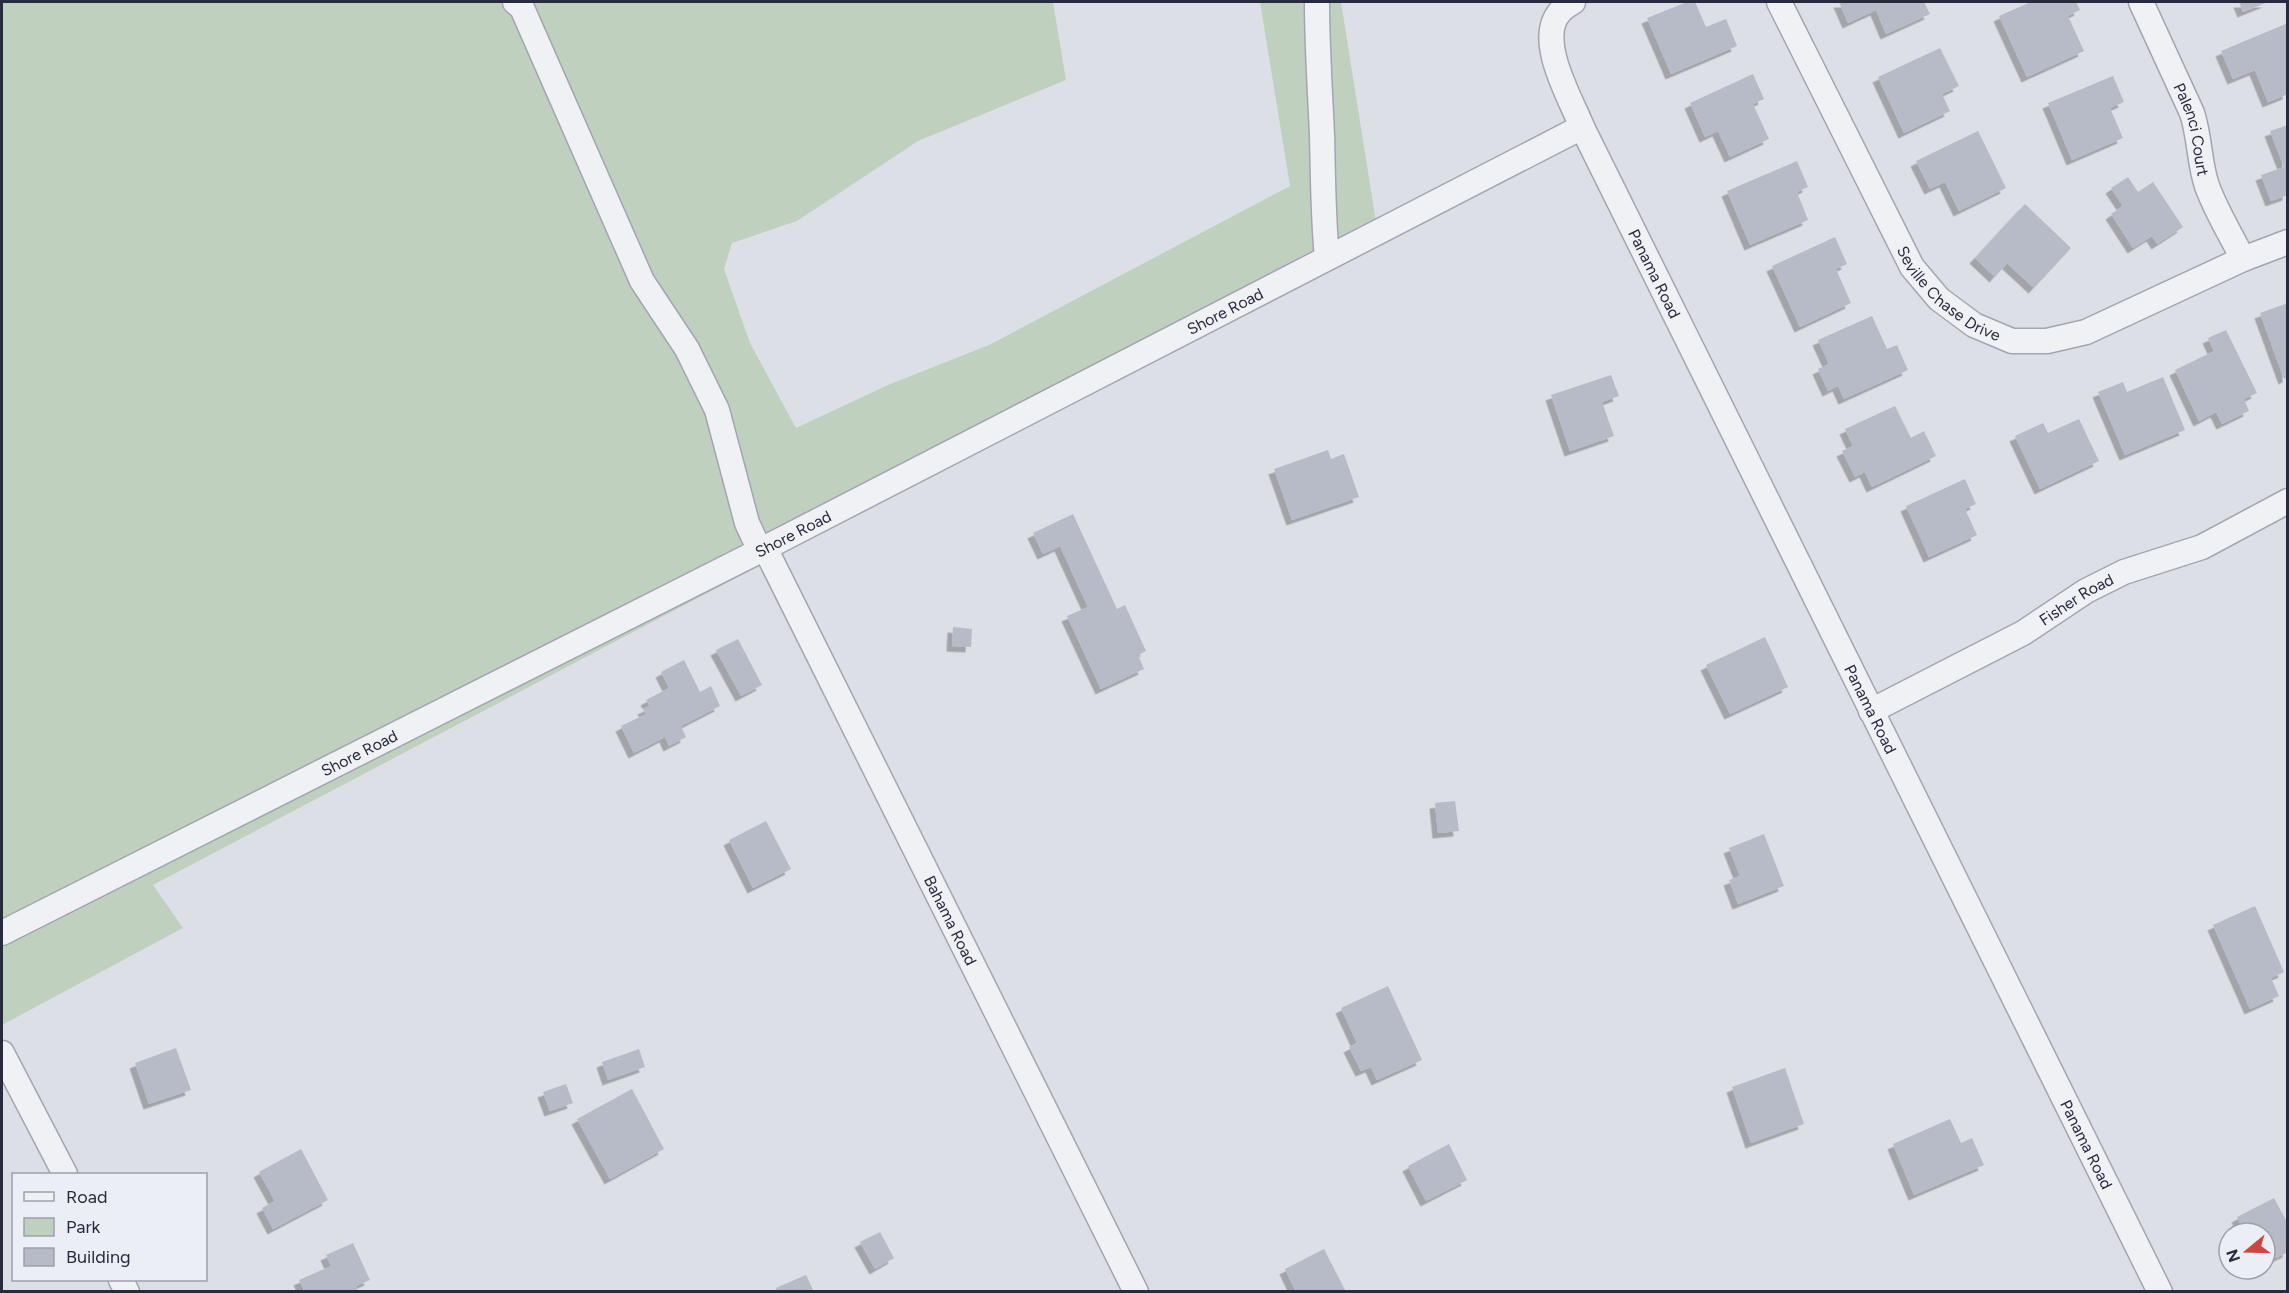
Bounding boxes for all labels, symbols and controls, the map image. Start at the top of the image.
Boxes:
street label: Palenci Court [2170,80,2213,178]
street label: Panama Road [1625,226,1685,321]
street label: Seville Chase Drive [1893,243,2004,345]
street label: Shore Road [1184,284,1266,338]
street label: Shore Road [752,506,834,561]
street label: Fisher Road [2035,569,2117,629]
street label: Panama Road [1841,661,1901,757]
street label: Shore Road [318,726,400,780]
street label: Bahama Road [920,872,981,968]
street label: Panama Road [2057,1097,2117,1192]
legend [12,1173,207,1281]
text: Road [66,1186,107,1208]
text: Park [66,1216,101,1238]
north arrow [2217,1221,2277,1281]
text: Building [66,1246,131,1268]
text: N [2222,1247,2244,1265]

